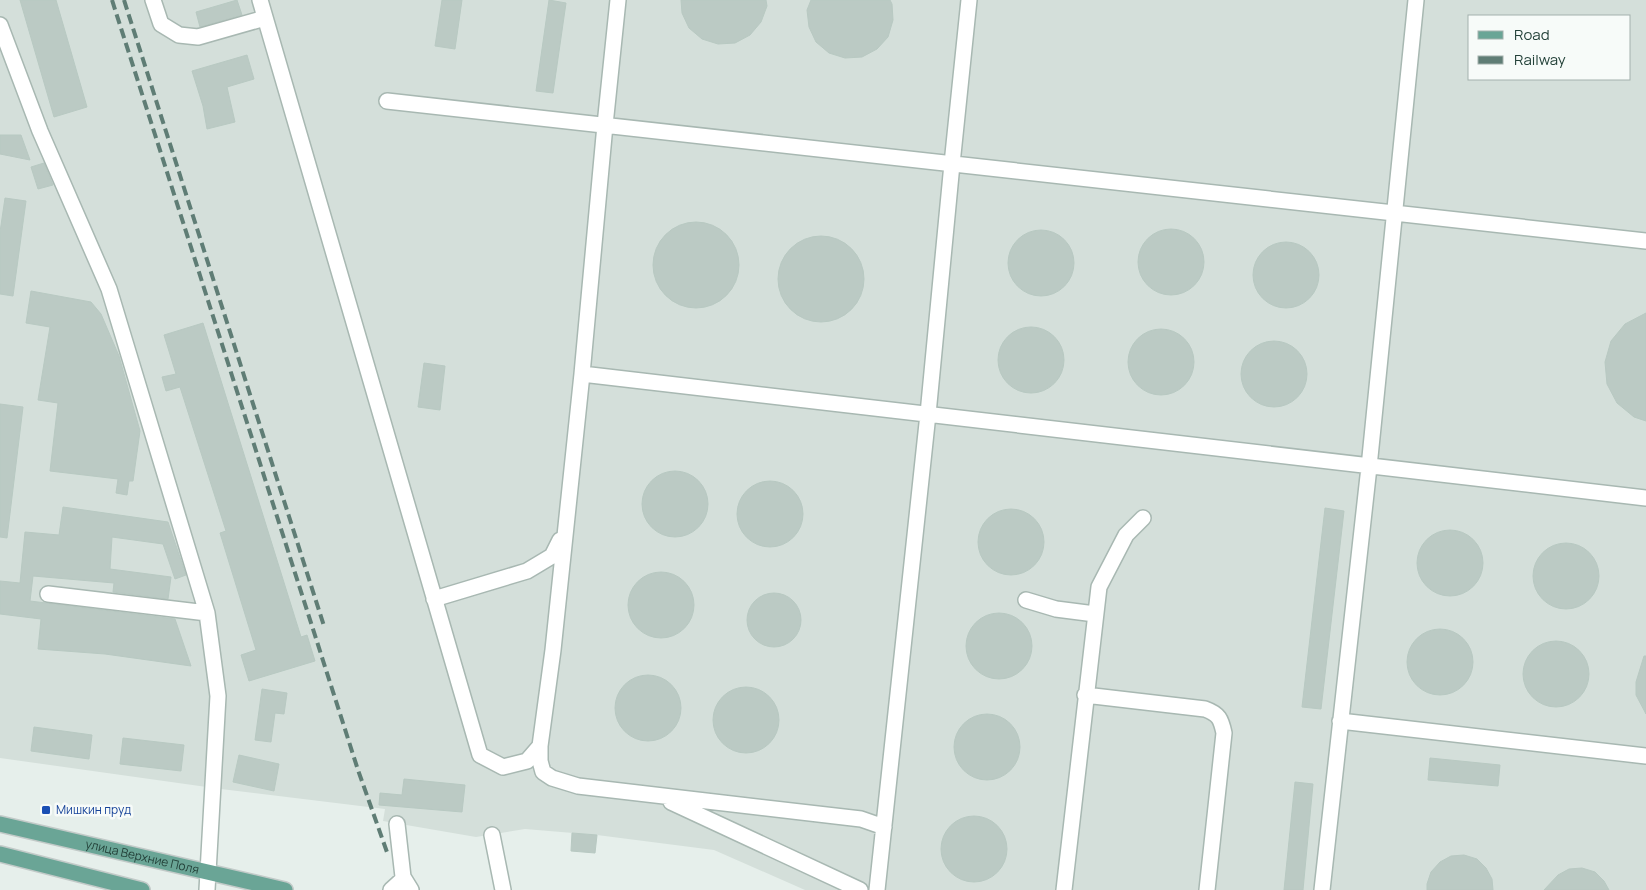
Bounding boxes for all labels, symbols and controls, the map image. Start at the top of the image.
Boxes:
legend [1468,15,1631,80]
text: Road [1514,24,1550,45]
text: Railway [1514,49,1566,70]
place label: Мишкин пруд [56,801,131,818]
marker: Мишкин пруд [40,804,52,816]
street label: улица Верхние Поля [84,835,201,878]

